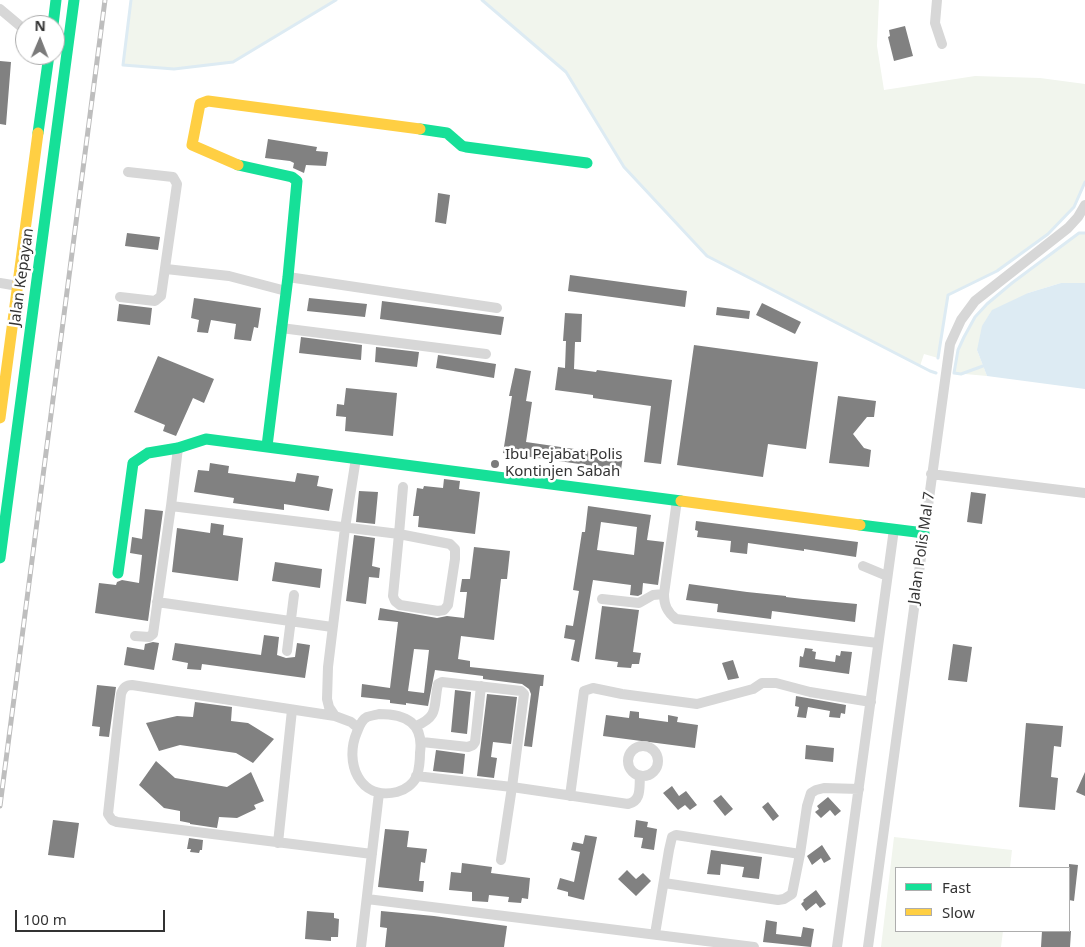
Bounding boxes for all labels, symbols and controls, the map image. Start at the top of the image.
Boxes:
north arrow [15,15,65,65]
text: N [34,16,46,35]
street label: Jalan Kepayan [6,227,38,327]
place label: Ibu Pejabat Polis Kontinjen Sabah [505,446,622,481]
marker: Ibu Pejabat Polis Kontinjen Sabah [489,458,501,470]
street label: Jalan Polis Mal 7 [905,491,939,605]
legend [895,867,1070,932]
text: Fast [942,877,971,897]
scale bar [18,900,168,932]
text: Slow [942,902,975,922]
text: 100 m [23,909,67,929]

